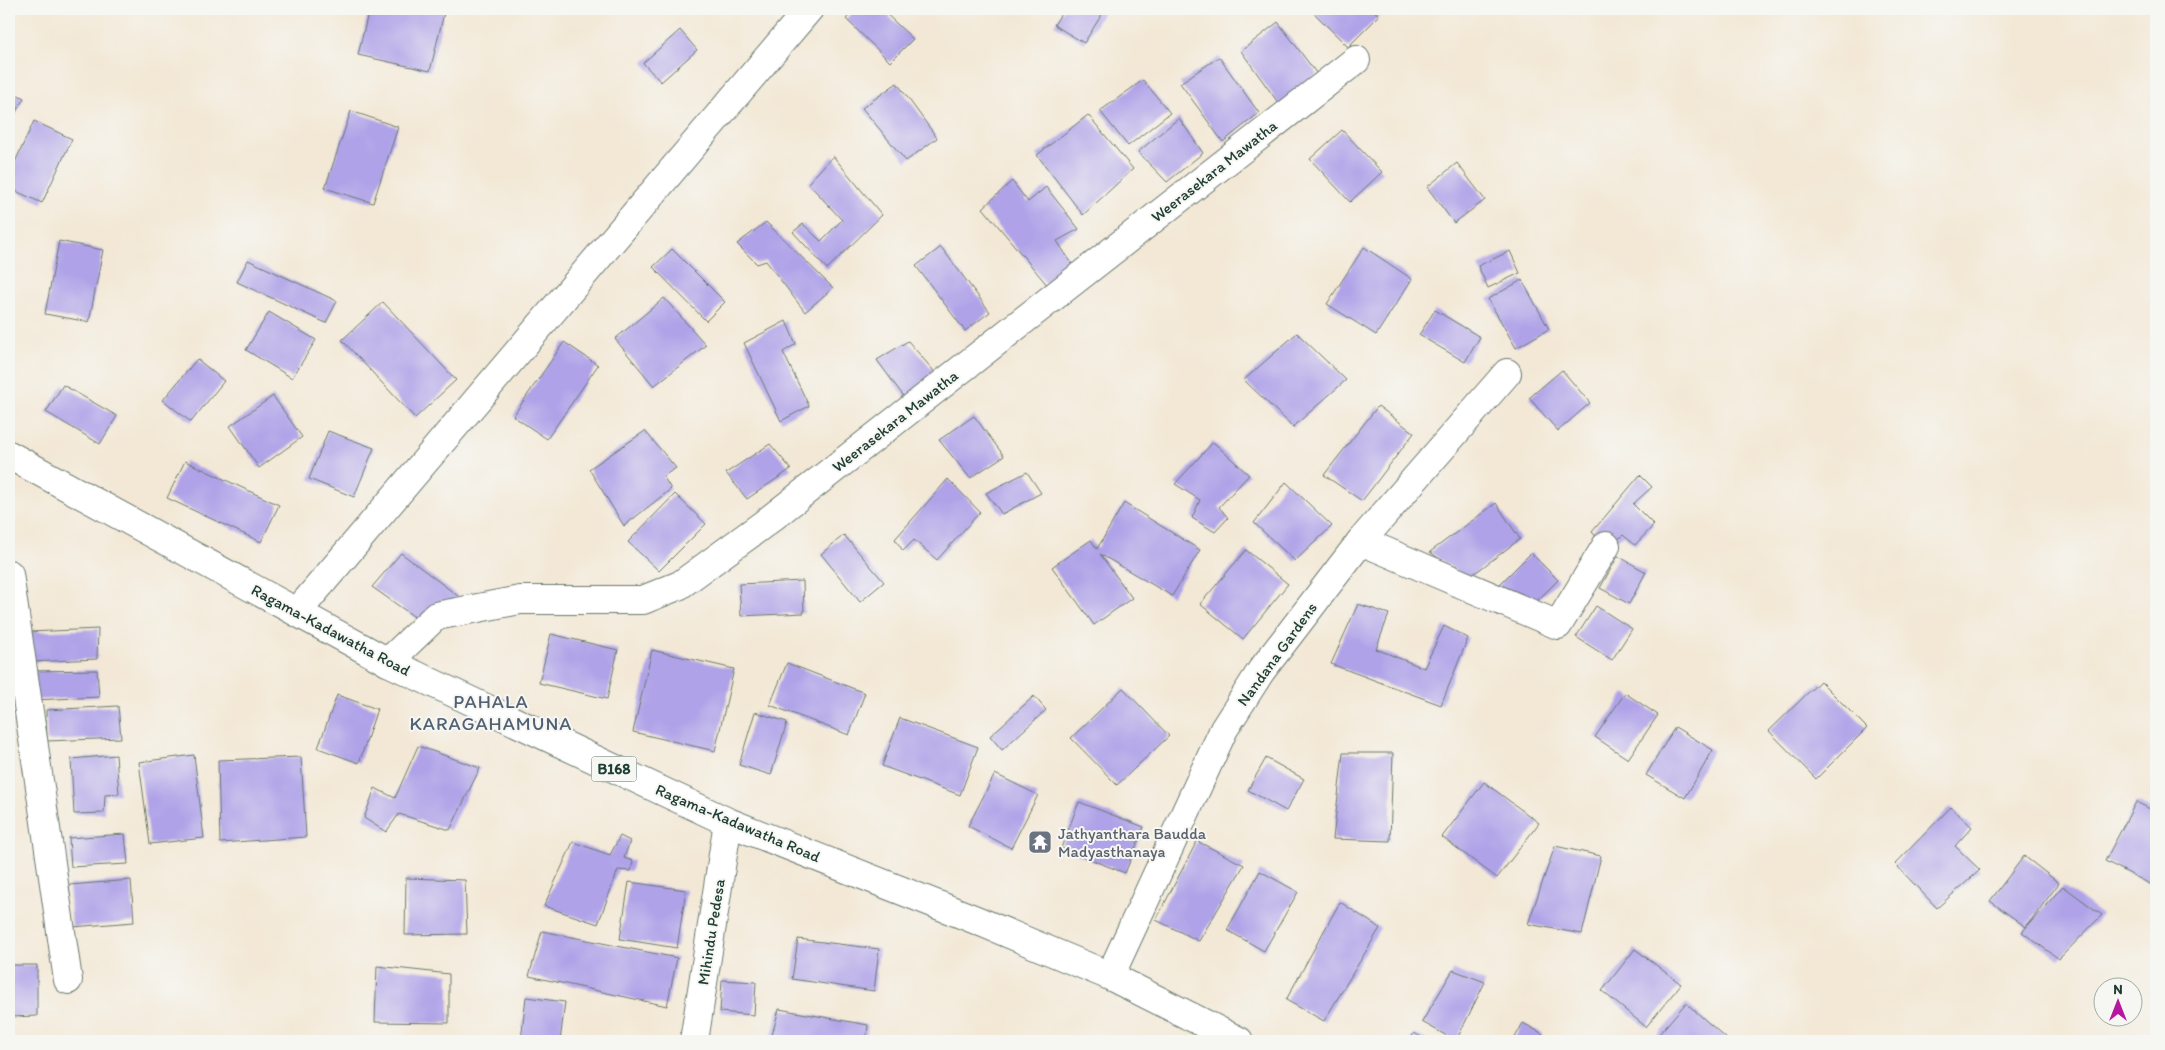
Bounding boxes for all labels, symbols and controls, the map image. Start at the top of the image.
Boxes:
street label: Weerasekara Mawatha [1147,115,1281,226]
street label: Weerasekara Mawatha [828,365,962,476]
street label: Ragama-Kadawatha Road [248,580,414,680]
street label: Nandana Gardens [1233,598,1321,710]
district label: PAHALA KARAGAHAMUNA [410,690,572,735]
road number: B168 [592,756,636,782]
street label: Ragama-Kadawatha Road [653,780,823,866]
place label: Jathyanthara Baudda Madyasthanaya [1058,824,1207,861]
temple icon: Jathyanthara Baudda Madyasthanaya [1027,829,1053,855]
street label: Mihindu Pedesa [693,877,729,986]
north arrow [2092,978,2142,1028]
text: N [2113,981,2123,998]

